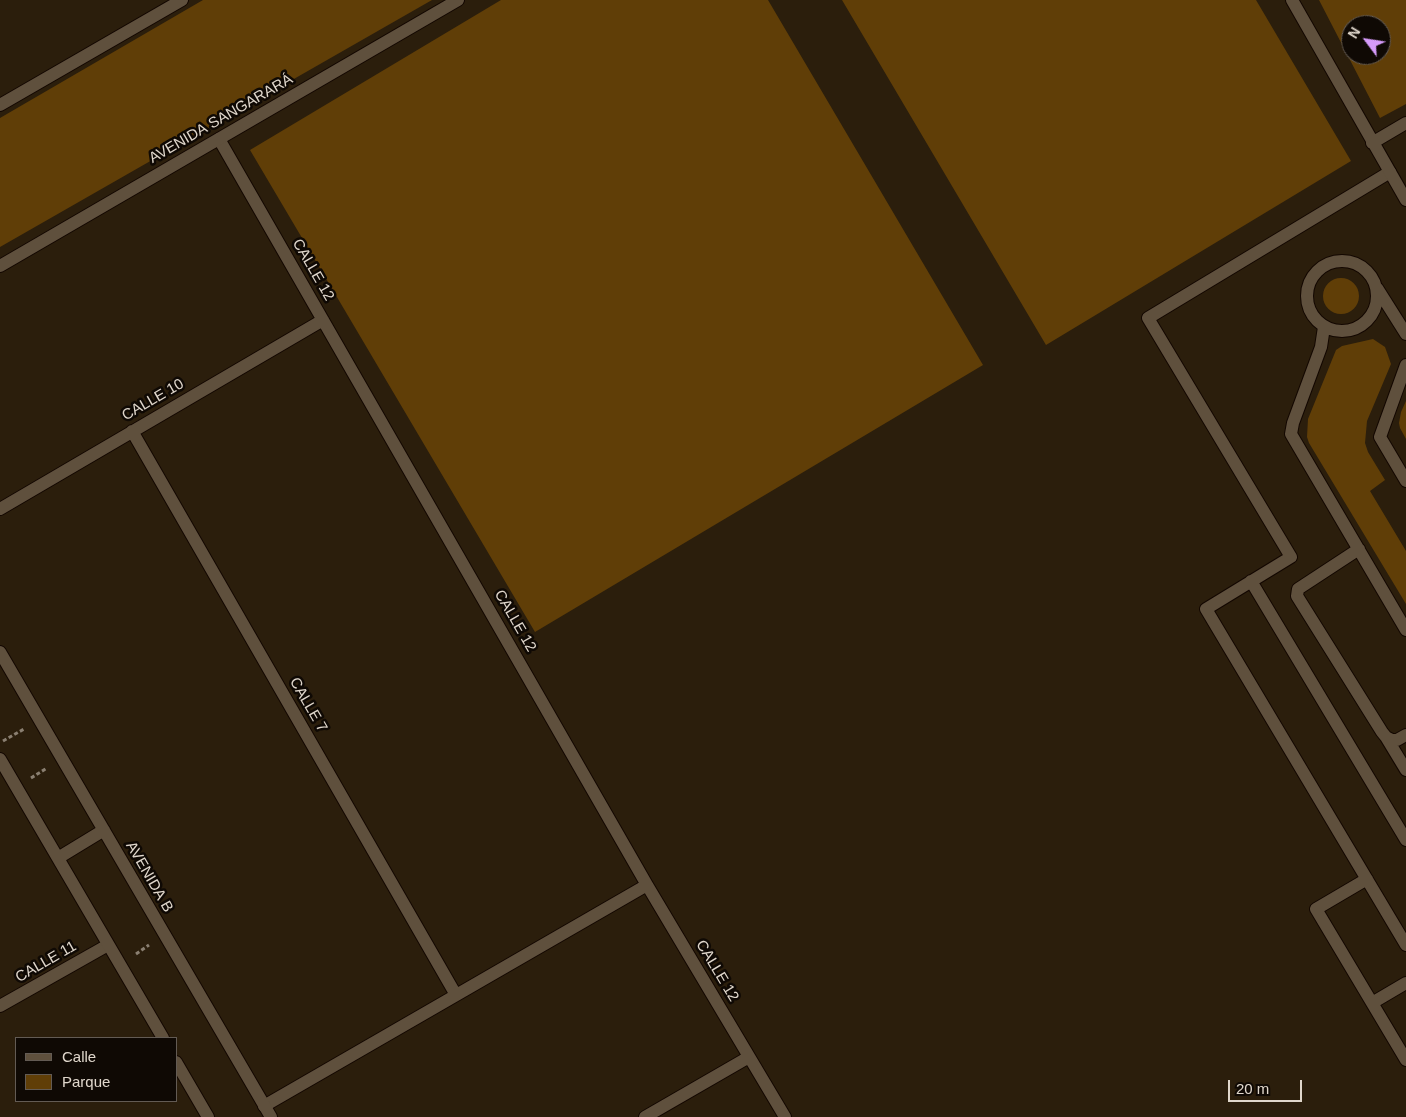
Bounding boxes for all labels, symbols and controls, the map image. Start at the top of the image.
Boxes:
north arrow [1341,15,1391,65]
text: N [1345,24,1363,41]
street label: AVENIDA SANGARARÁ [146,70,296,168]
street label: CALLE 12 [288,236,338,304]
street label: CALLE 10 [119,375,187,425]
street label: CALLE 12 [490,587,540,655]
street label: CALLE 7 [285,675,331,735]
street label: AVENIDA B [121,838,177,916]
street label: CALLE 11 [12,937,80,987]
street label: CALLE 12 [692,937,742,1005]
legend [15,1037,178,1102]
text: Calle [62,1048,96,1065]
scale bar [1231,1070,1305,1102]
text: Parque [62,1073,110,1090]
text: 20 m [1236,1080,1269,1097]

